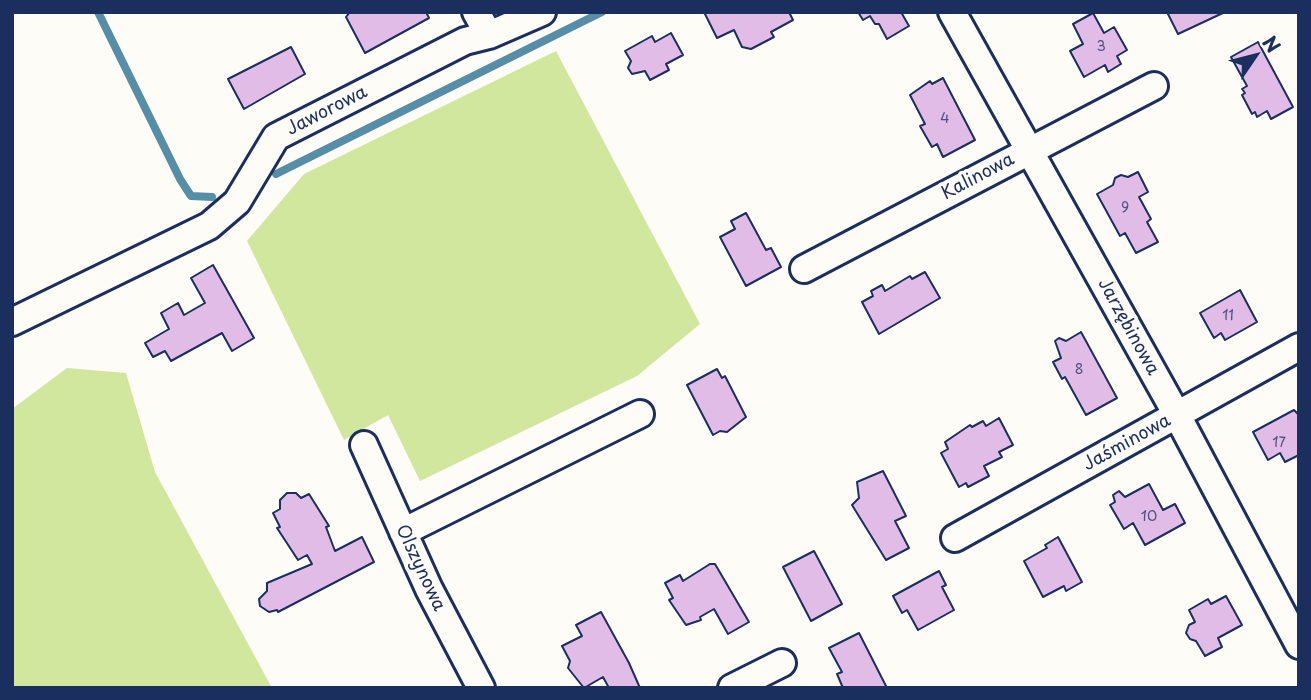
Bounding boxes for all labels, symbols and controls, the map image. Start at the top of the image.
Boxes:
north arrow [1220,21,1290,91]
text: N [1256,30,1288,58]
house number: 3 [1096,39,1106,55]
street label: Jaworowa [283,81,371,141]
house number: 4 [940,111,950,127]
street label: Kalinowa [938,149,1018,205]
house number: 9 [1121,200,1129,216]
street label: Jarzębinowa [1093,275,1163,379]
house number: 11 [1222,308,1234,324]
house number: 8 [1075,362,1083,378]
street label: Jaśminowa [1079,410,1175,476]
house number: 17 [1272,435,1286,451]
house number: 10 [1141,509,1157,525]
street label: Olszynowa [391,521,449,615]

